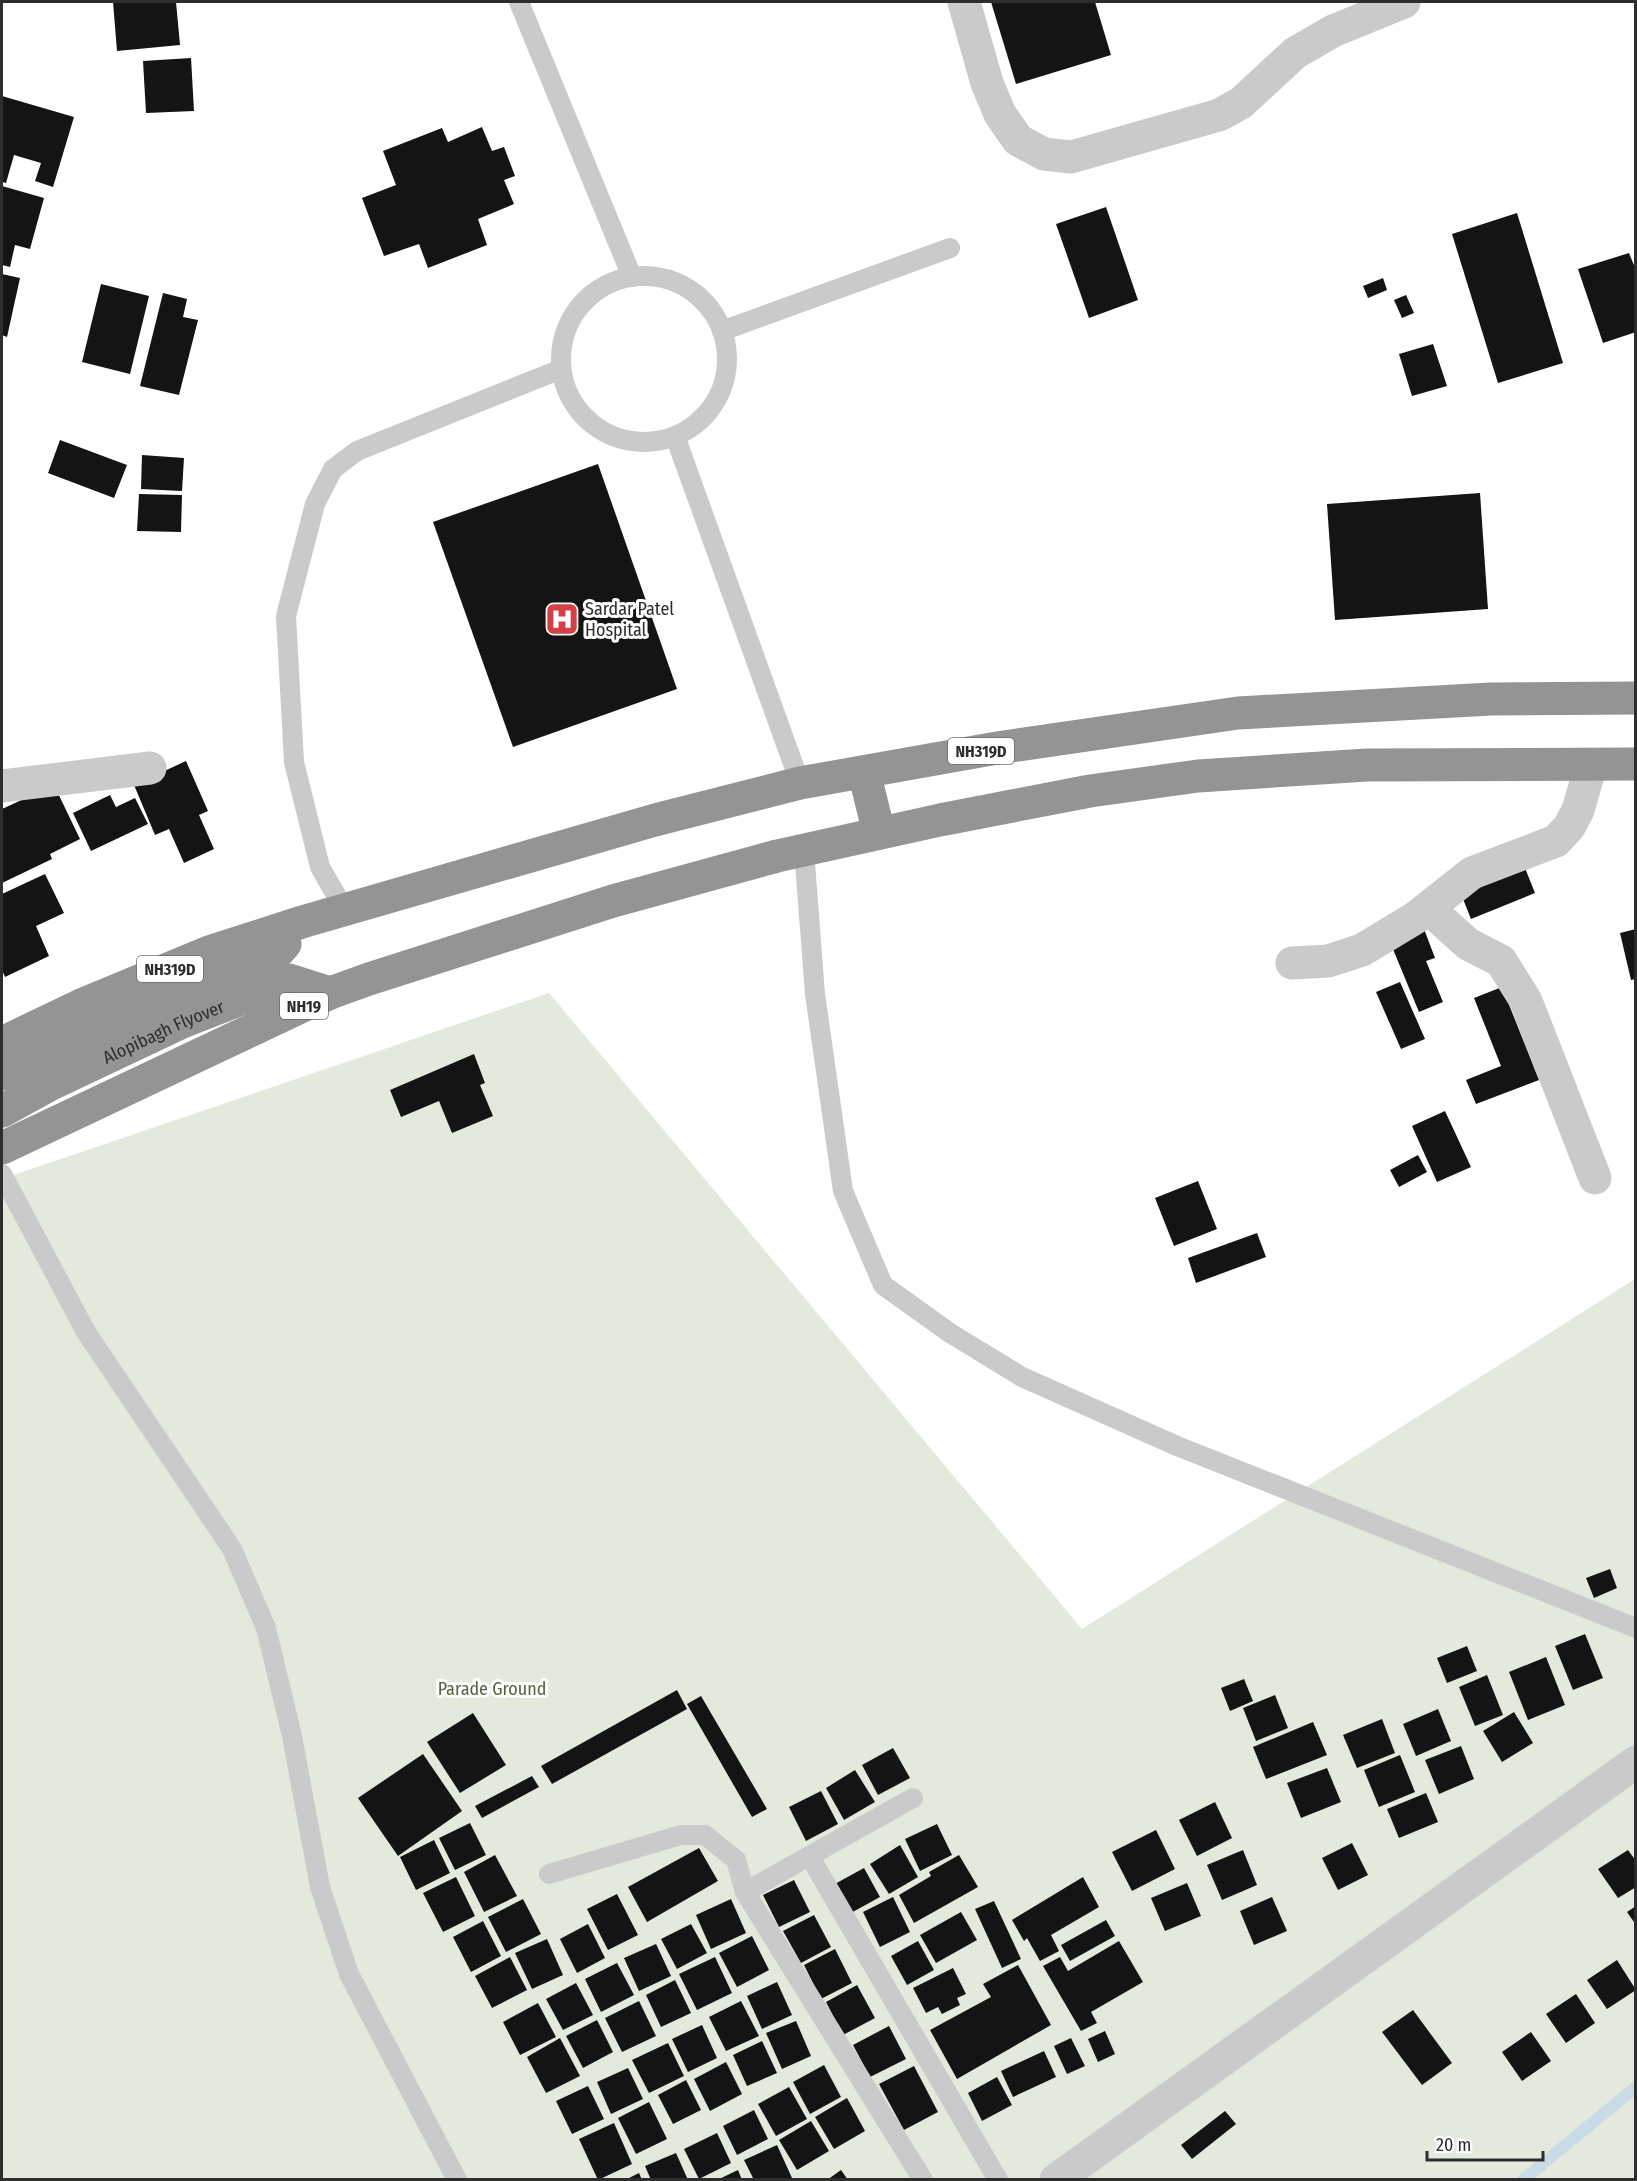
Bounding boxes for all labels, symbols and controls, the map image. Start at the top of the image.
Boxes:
place label: Sardar Patel Hospital [585,598,674,641]
hospital icon: Sardar Patel Hospital [544,601,580,637]
road number: NH319D [948,738,1014,764]
road number: NH319D [137,956,203,982]
road number: NH19 [280,993,328,1019]
street label: Alopibagh Flyover [99,995,228,1069]
park label: Parade Ground [438,1678,546,1700]
scale bar [1427,2124,1542,2162]
text: 20 m [1436,2134,1471,2156]

